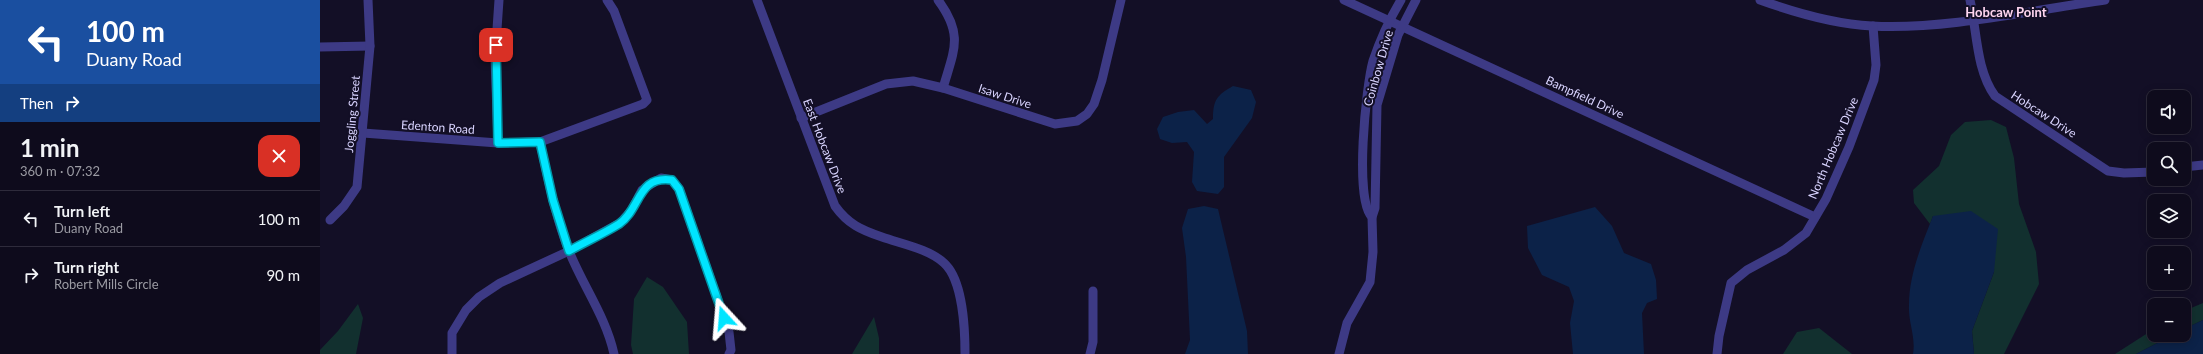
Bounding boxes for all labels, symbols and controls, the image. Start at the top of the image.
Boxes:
district label: Hobcaw Point [1965,4,2047,20]
text: 100 m [86,14,165,48]
icon: left [20,16,72,68]
pin [479,28,513,62]
street label: Coinbow Drive [1360,28,1396,108]
icon: arrive [485,34,507,56]
text: Duany Road [86,48,182,70]
street label: Bampfield Drive [1544,72,1626,122]
street label: Joggling Street [341,74,363,153]
street label: Isaw Drive [976,80,1034,112]
street label: Hobcaw Drive [2008,87,2080,141]
map controls [2147,90,2191,342]
button: sound [2147,90,2191,134]
icon: right [61,92,83,114]
text: Then [20,94,53,112]
street label: North Hobcaw Drive [1805,95,1861,201]
street label: East Hobcaw Drive [800,96,850,196]
street label: Edenton Road [401,117,475,137]
text: 1 min [20,133,80,162]
button: close [258,135,300,177]
button: search [2147,142,2191,186]
text: 360 m · 07:32 [20,163,100,179]
button: layers [2147,194,2191,238]
text: Turn left [54,202,110,220]
icon: left [20,208,42,230]
text: 100 m [258,210,300,228]
text: Duany Road [54,220,123,236]
button: + [2147,246,2191,290]
text: Turn right [54,258,119,276]
icon: right [20,264,42,286]
text: 90 m [266,266,300,284]
text: Robert Mills Circle [54,276,159,292]
position arrow [703,297,745,339]
button: − [2147,298,2191,342]

